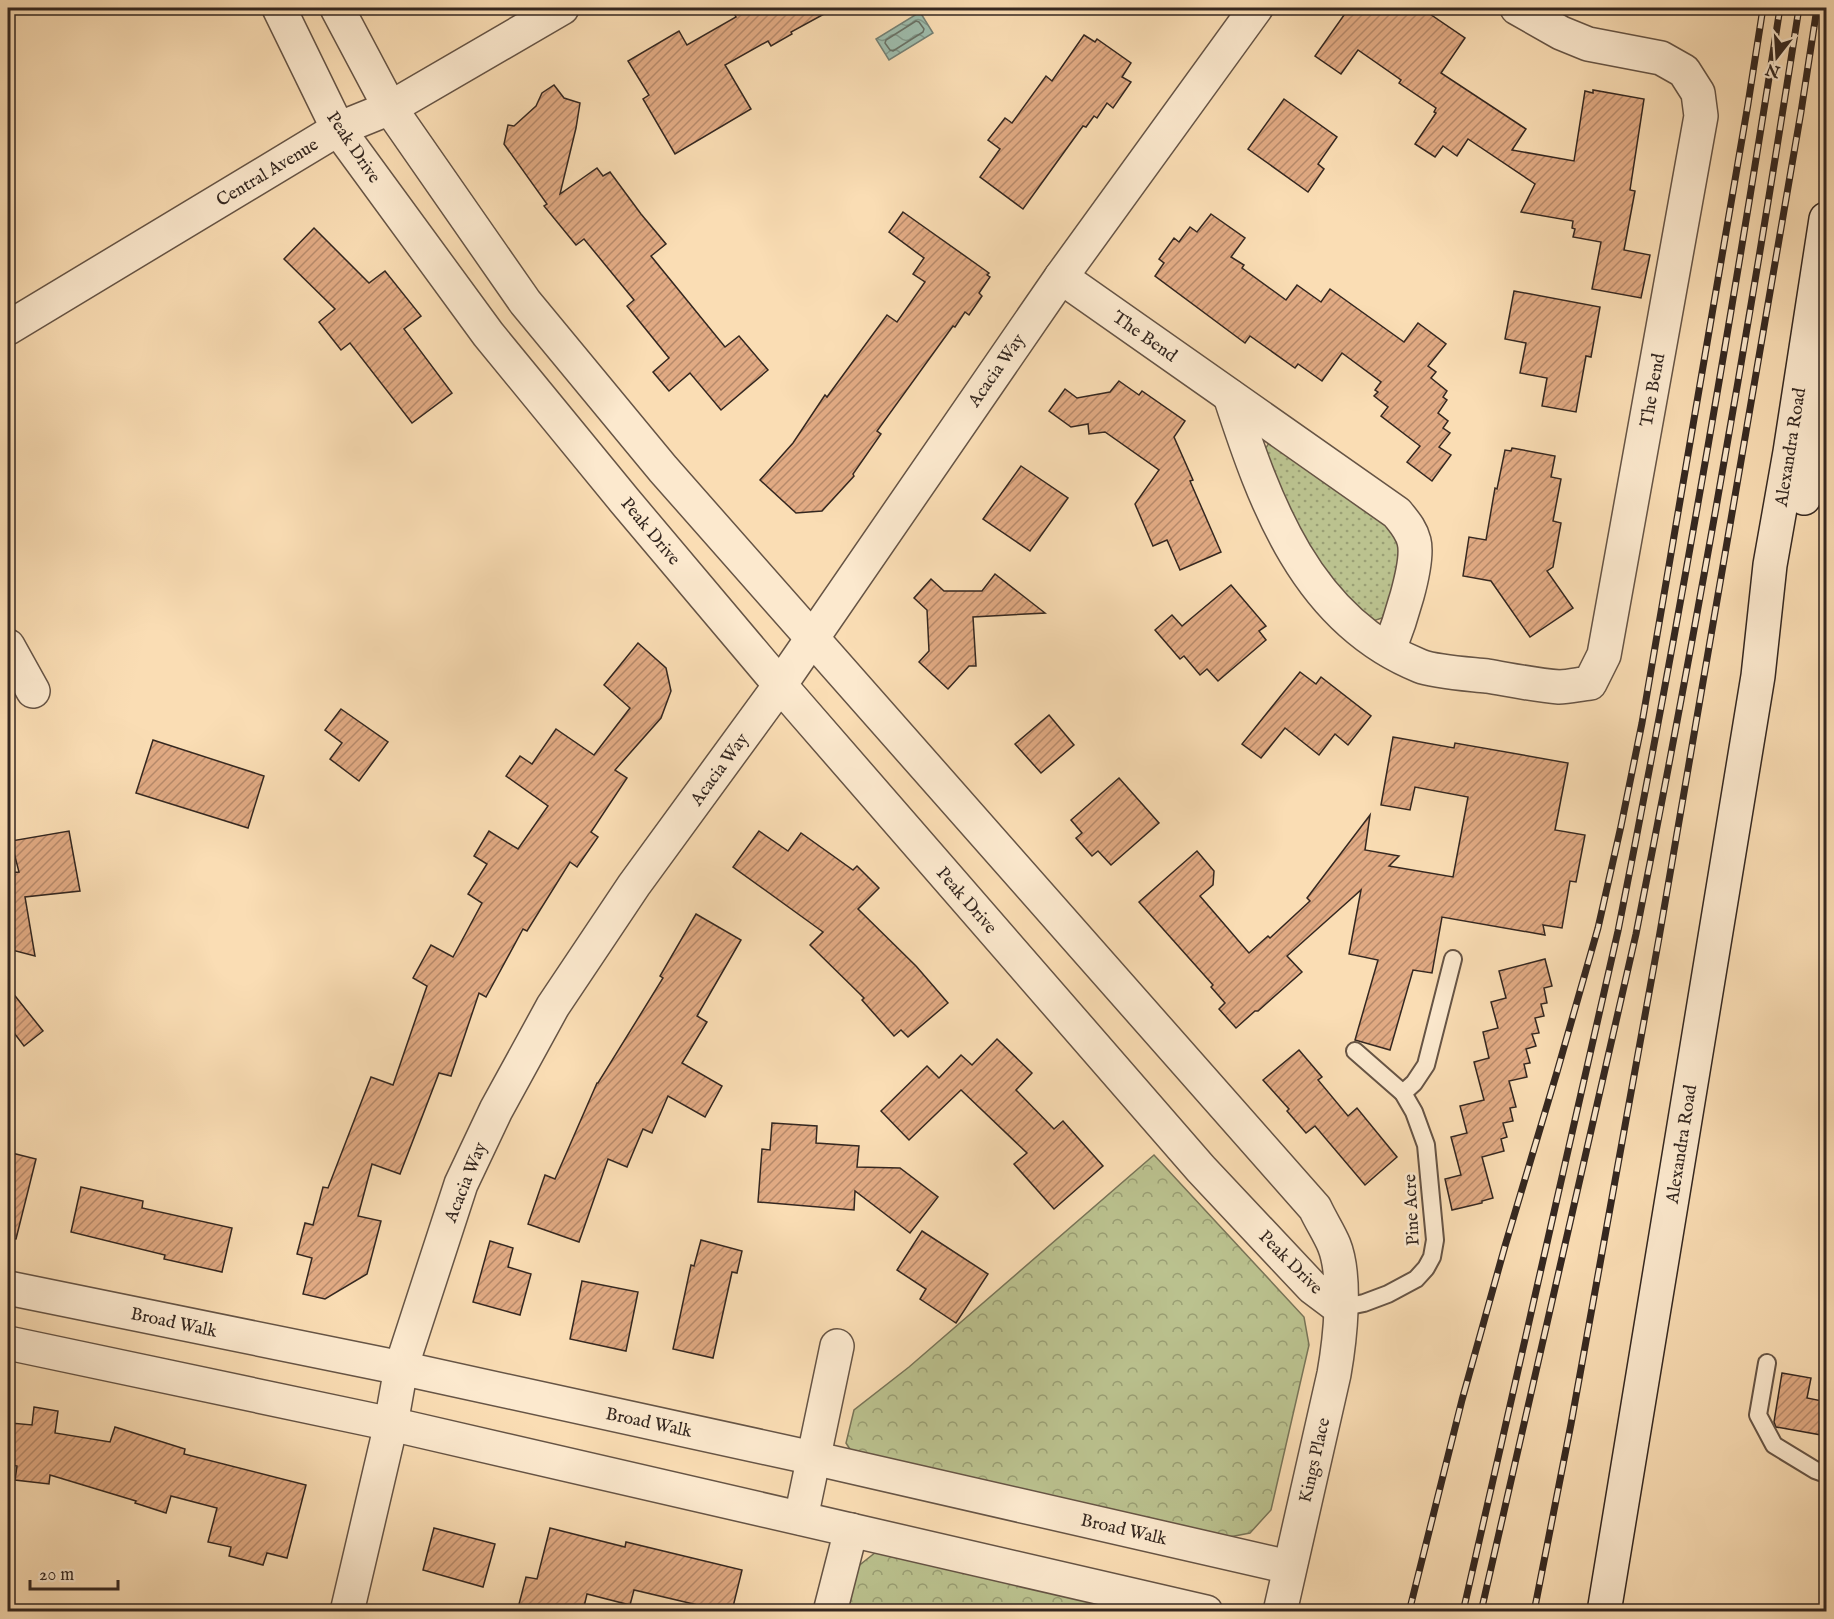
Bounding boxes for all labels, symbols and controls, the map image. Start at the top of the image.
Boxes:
north arrow [1747,27,1807,87]
text: N [1764,58,1784,81]
street label: Peak Drive [320,108,385,188]
street label: Central Avenue [213,134,323,213]
street label: The Bend [1107,307,1181,368]
street label: Acacia Way [963,330,1031,413]
street label: The Bend [1636,351,1671,429]
street label: Alexandra Road [1771,386,1812,509]
street label: Peak Drive [615,493,685,571]
street label: Acacia Way [686,729,754,812]
street label: Peak Drive [930,863,1001,939]
street label: Alexandra Road [1662,1083,1703,1206]
street label: Acacia Way [440,1139,493,1227]
street label: Pine Acre [1399,1173,1426,1246]
street label: Peak Drive [1253,1226,1327,1300]
street label: Broad Walk [128,1303,219,1344]
street label: Broad Walk [603,1403,694,1444]
street label: Kings Place [1295,1416,1336,1505]
street label: Broad Walk [1078,1509,1169,1552]
scale bar [30,1553,118,1591]
text: 20 m [39,1564,74,1587]

